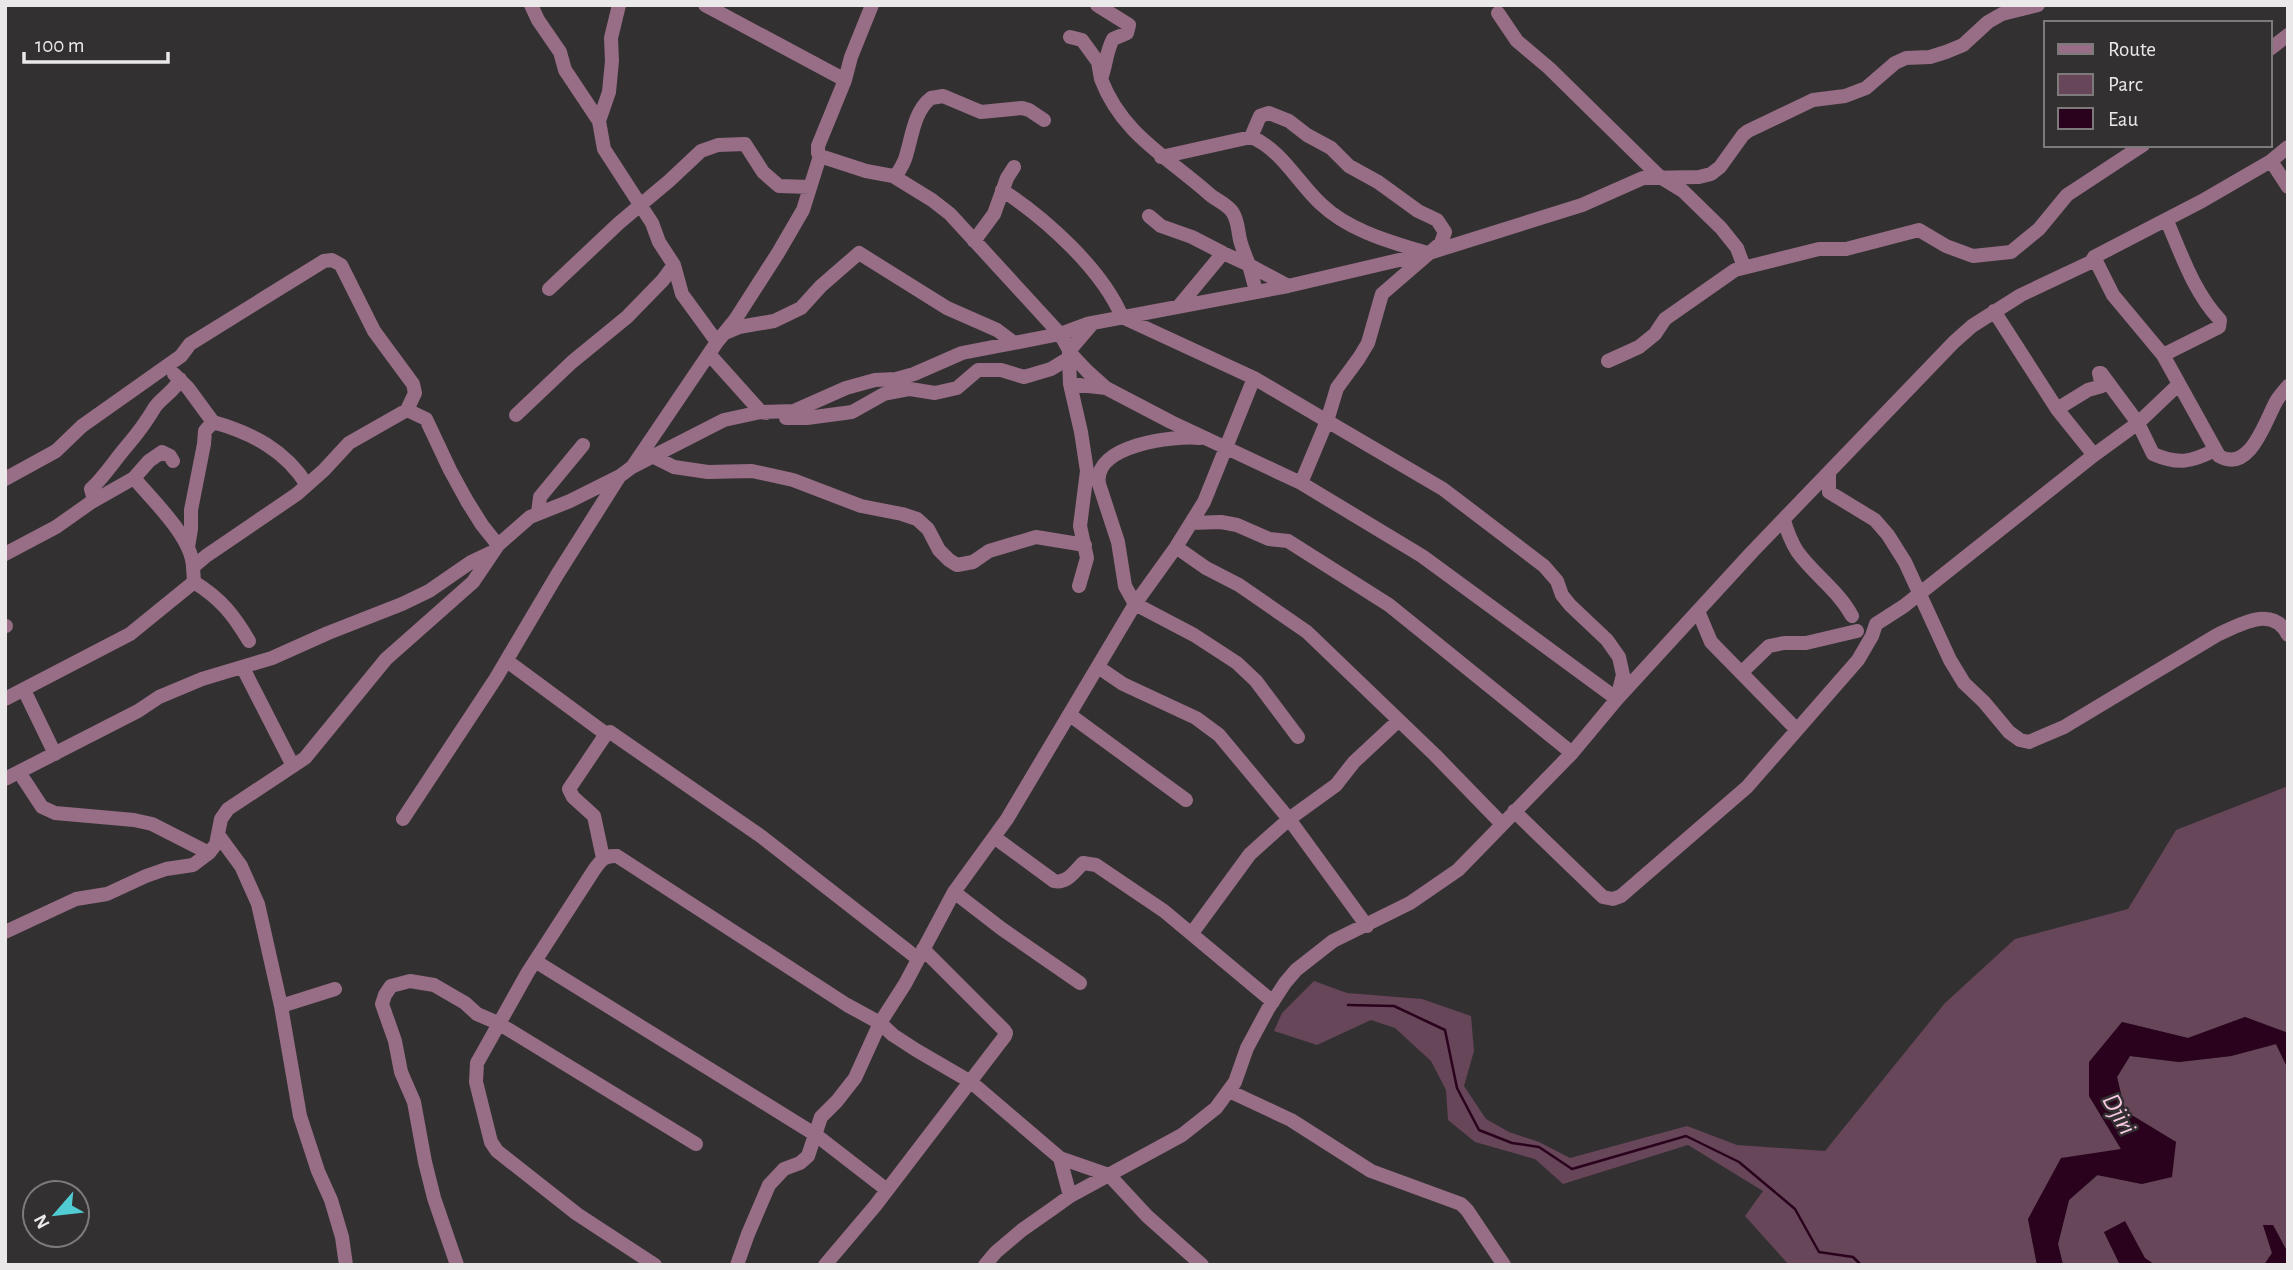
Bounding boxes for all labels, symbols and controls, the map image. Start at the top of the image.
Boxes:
scale bar [24,21,168,65]
legend [2044,21,2272,147]
text: 100 m [35,35,85,56]
text: Route [2108,39,2156,60]
text: Parc [2108,74,2143,95]
text: Eau [2108,109,2138,130]
water label: Djiri [2097,1089,2141,1139]
north arrow [21,1179,91,1249]
text: N [31,1211,54,1232]

